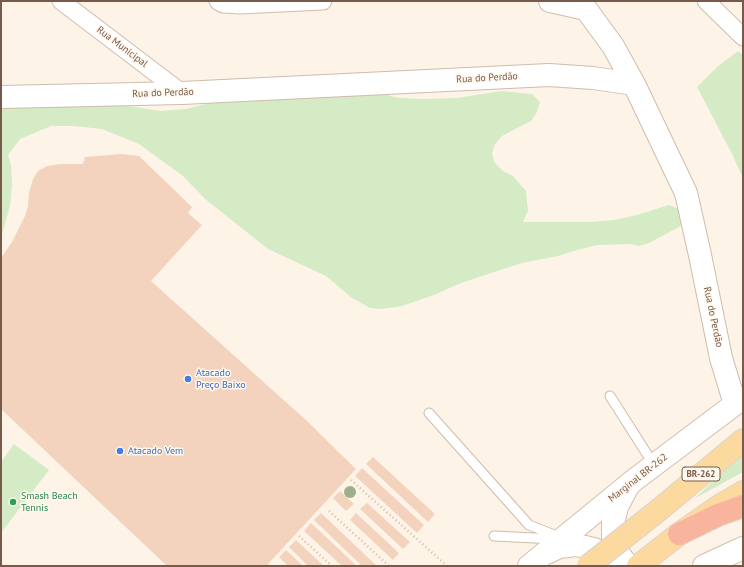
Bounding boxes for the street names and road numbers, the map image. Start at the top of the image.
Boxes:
street label: Rua Municipal [94,24,150,70]
street label: Rua do Perdão [456,70,518,86]
street label: Rua do Perdão [132,86,194,100]
street label: Rua do Perdão [701,286,725,348]
street label: Marginal BR-262 [606,451,670,505]
road number: BR-262 [682,467,720,481]

